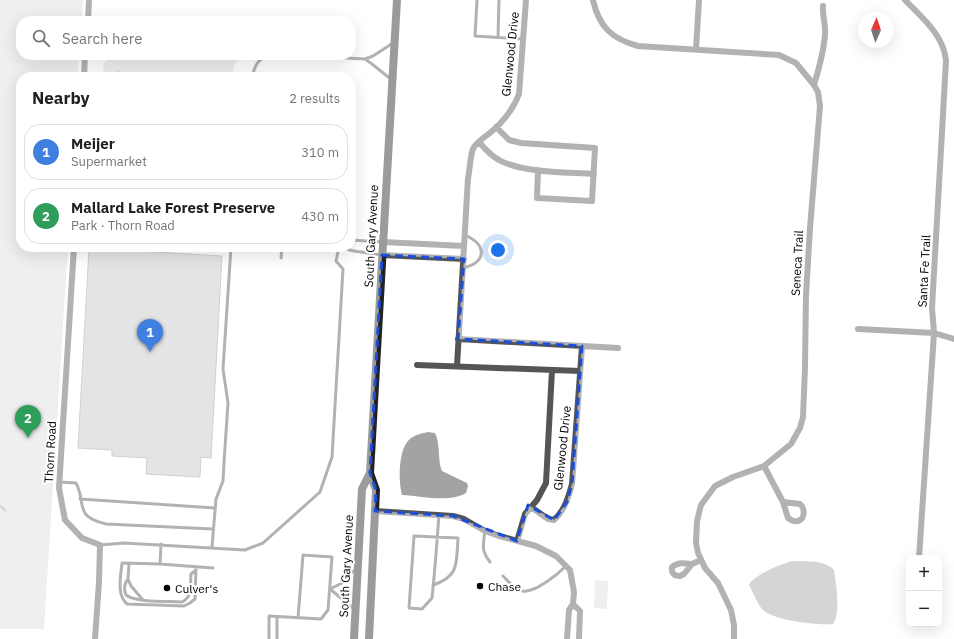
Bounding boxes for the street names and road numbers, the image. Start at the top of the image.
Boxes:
street label: Glenwood Drive [498,10,522,97]
street label: South Gary Avenue [361,184,381,288]
street label: Seneca Trail [788,230,806,296]
street label: Santa Fe Trail [915,234,933,308]
street label: Glenwood Drive [550,404,574,491]
street label: Thorn Road [41,421,59,483]
street label: South Gary Avenue [336,514,356,618]

